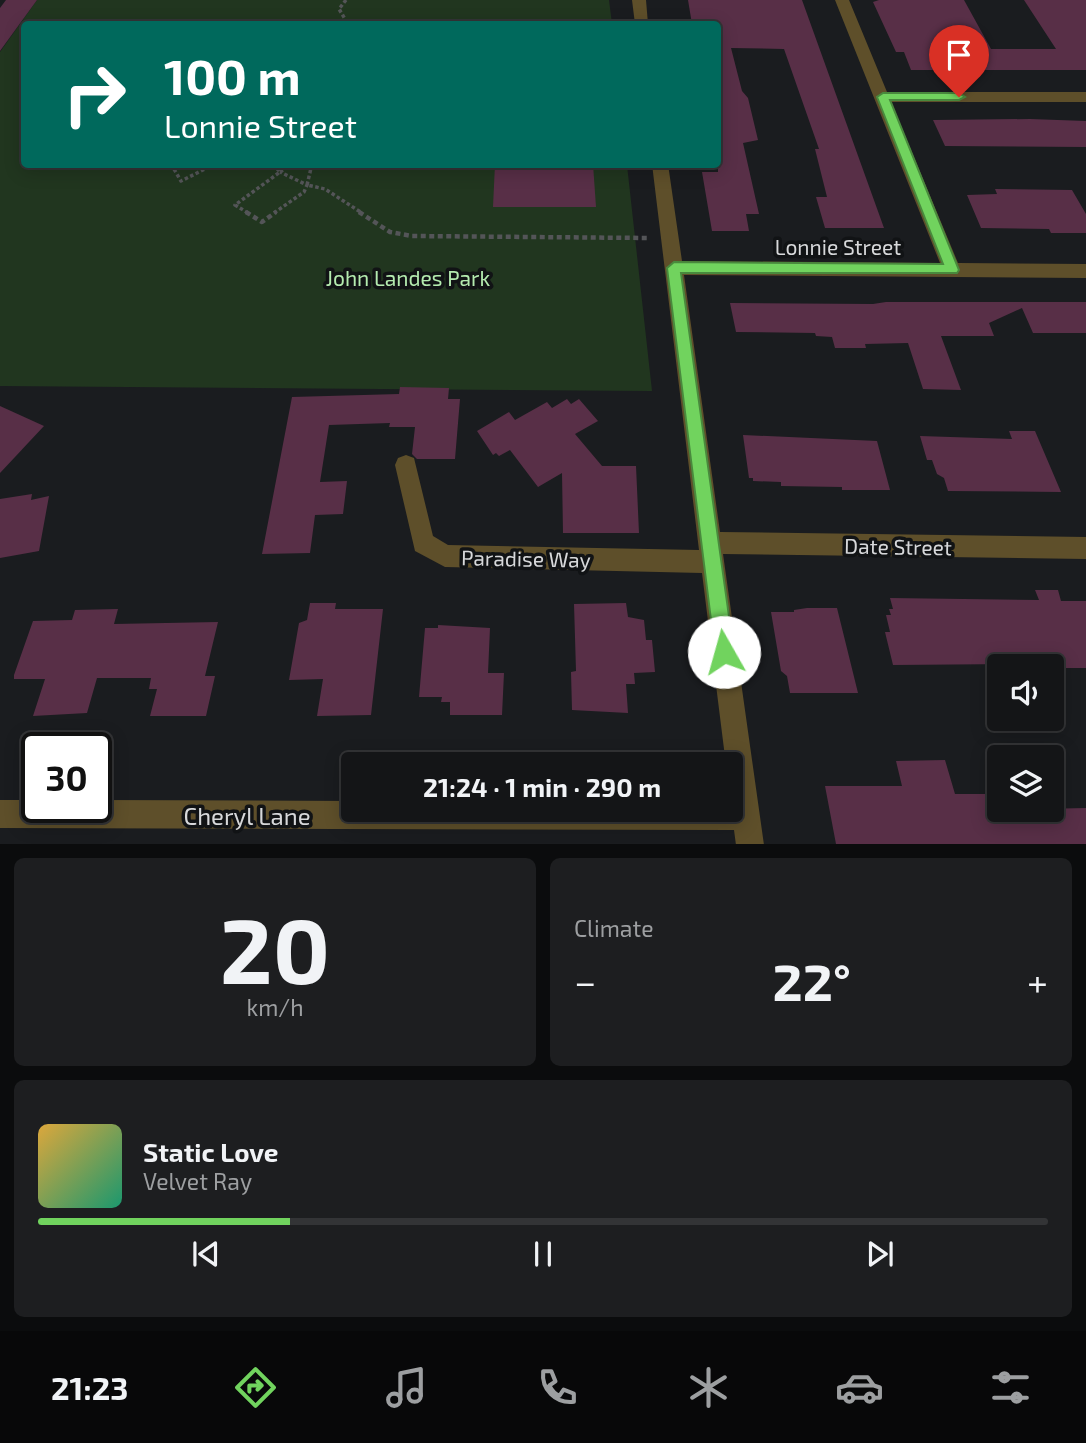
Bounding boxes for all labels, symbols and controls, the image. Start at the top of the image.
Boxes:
pin [929,25,989,97]
icon: arrive [940,36,978,74]
text: 100 m [164,46,301,105]
icon: right [49,49,140,140]
text: Lonnie Street [164,106,357,144]
street label: Lonnie Street [775,234,901,259]
park label: John Landes Park [326,265,490,290]
street label: Date Street [844,533,952,559]
street label: Paradise Way [461,544,591,572]
position arrow [687,615,761,689]
map controls [987,654,1064,822]
button: sound [987,654,1064,731]
speed limit sign: 30 [21,732,112,823]
button: layers [987,745,1064,822]
text: 21:24 · 1 min · 290 m [423,771,661,802]
street label: Cheryl Lane [183,801,311,830]
text: 20 [220,893,330,1002]
text: Climate [574,914,654,942]
text: 22° [772,949,851,1011]
text: − [574,958,596,1004]
text: + [1027,958,1048,1004]
text: km/h [246,993,304,1021]
text: Static Love [143,1136,279,1167]
text: Velvet Ray [143,1167,252,1195]
icon: previous [187,1235,225,1273]
icon: pause [524,1235,562,1273]
icon: next [861,1235,899,1273]
icon: directions [231,1363,280,1412]
icon: music [382,1363,431,1412]
icon: phone [533,1363,582,1412]
icon: climate [684,1363,733,1412]
icon: car [835,1363,884,1412]
icon: filters [986,1363,1035,1412]
text: 21:23 [51,1368,128,1406]

